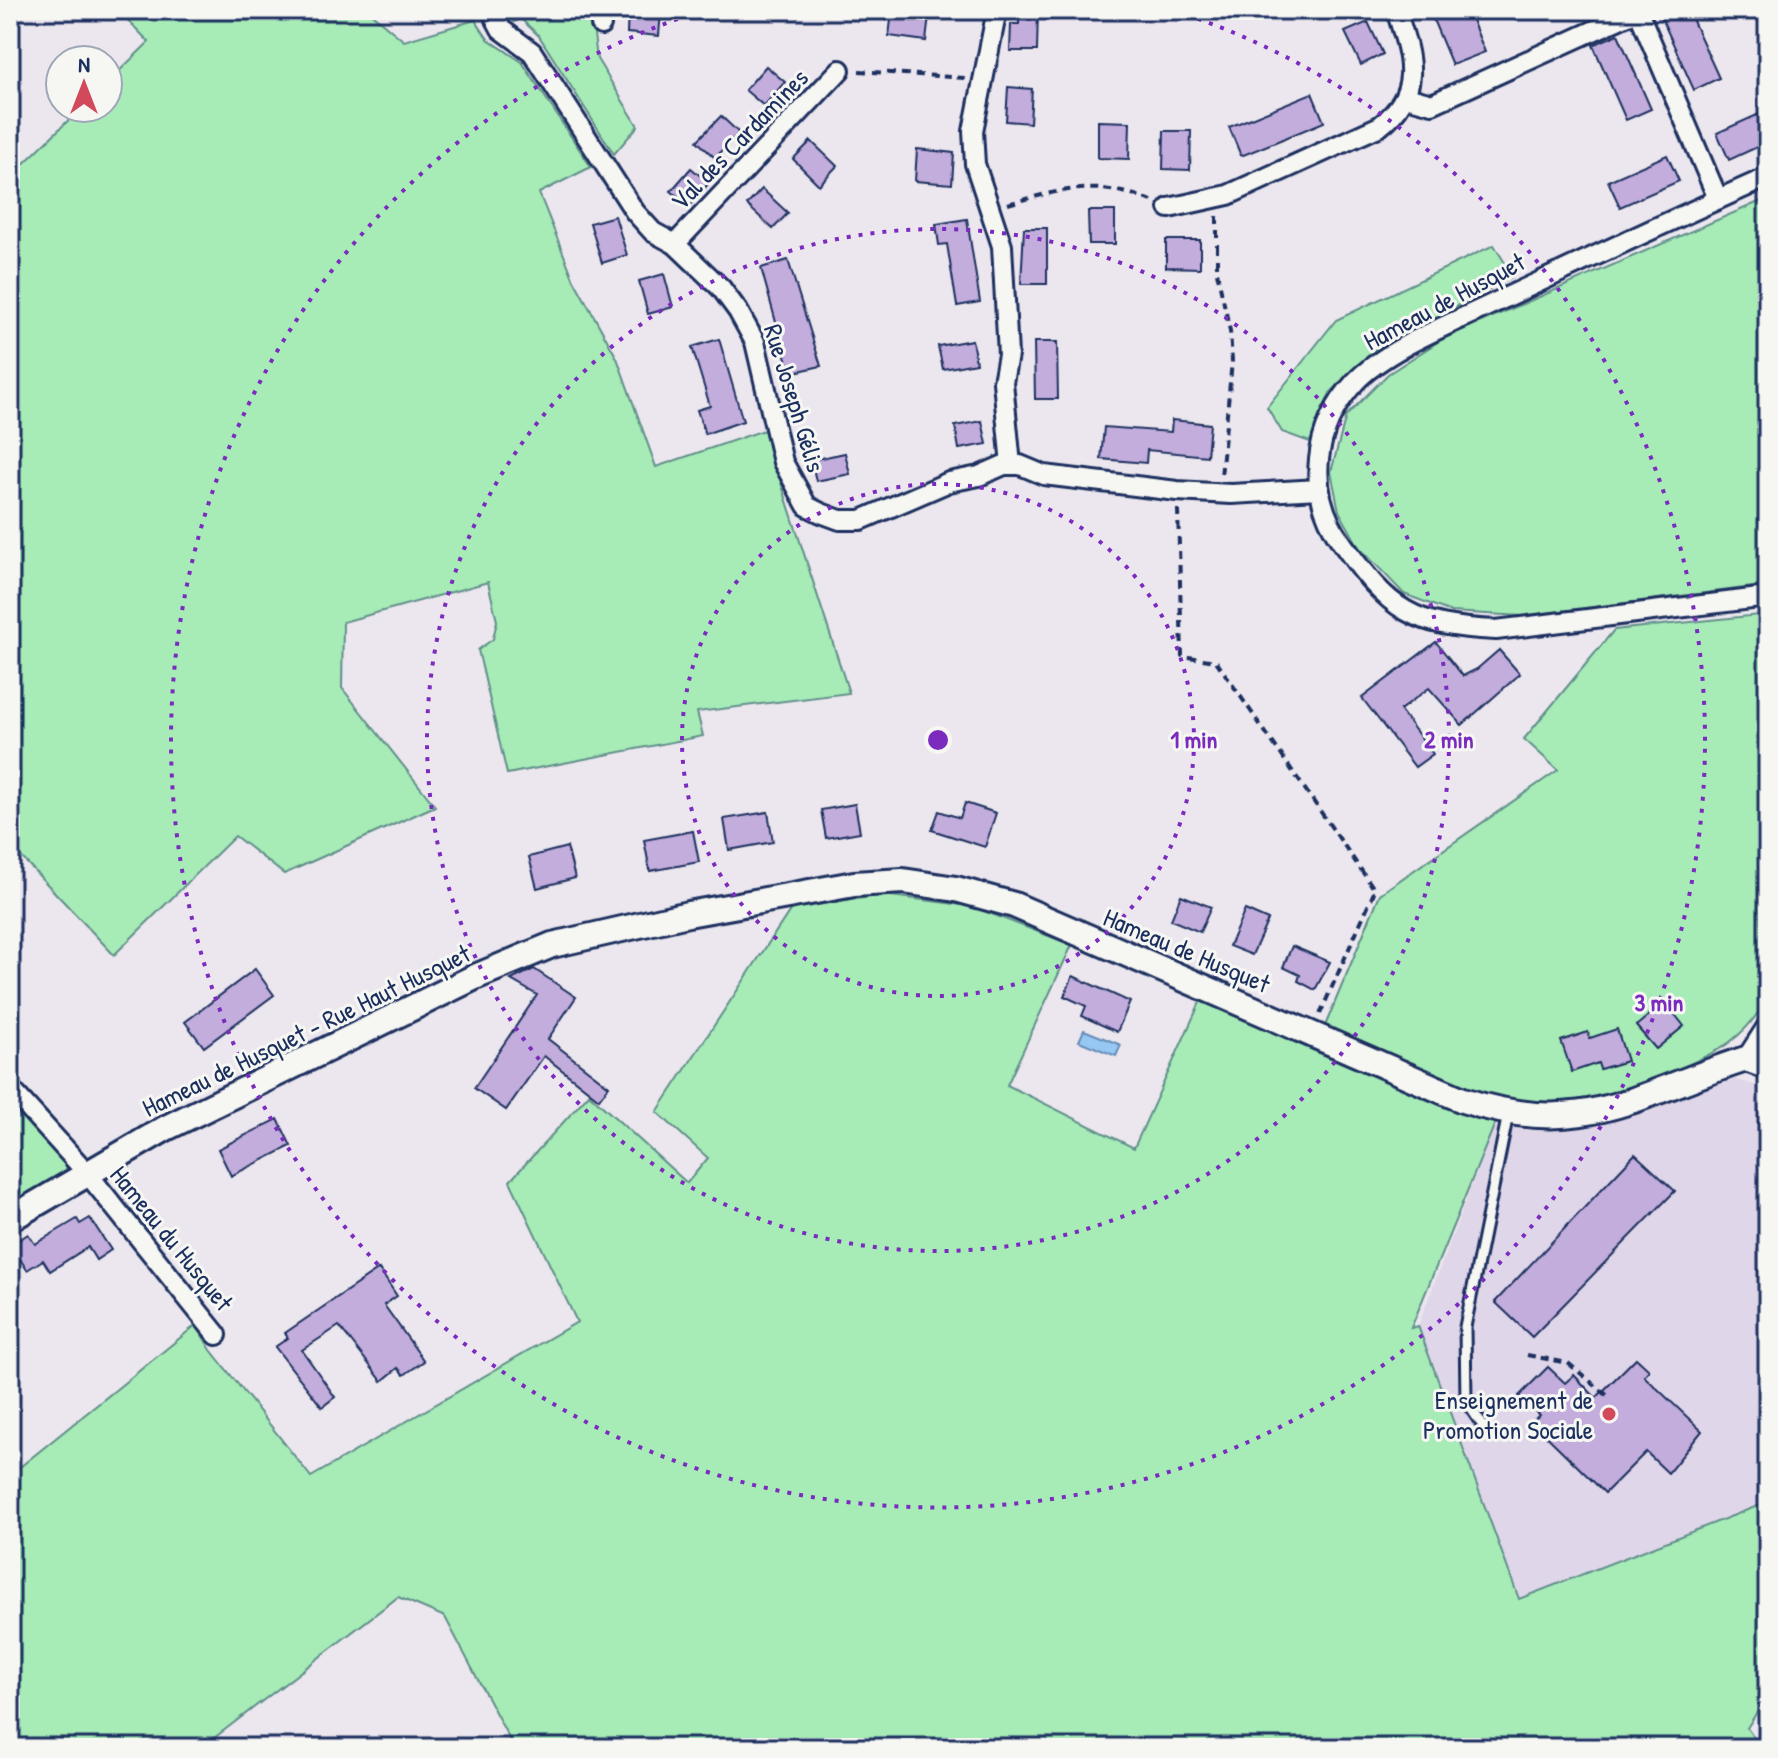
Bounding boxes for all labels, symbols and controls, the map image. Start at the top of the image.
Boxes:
north arrow [44,44,124,124]
text: N [78,49,90,79]
street label: Val des Cardamines [662,60,816,218]
street label: Hameau de Husquet [1357,243,1532,358]
street label: Rue Joseph Gélis [756,320,834,476]
text: 1 min [1171,723,1218,755]
text: 2 min [1424,723,1474,755]
centre of rings [924,726,952,754]
street label: Hameau de Husquet [1098,899,1277,1001]
street label: Hameau de Husquet - Rue Haut Husquet [136,935,477,1125]
text: 3 min [1635,986,1684,1018]
street label: Hameau du Husquet [102,1158,242,1319]
place label: Enseignement de Promotion Sociale [1423,1382,1593,1447]
marker: Enseignement de Promotion Sociale [1600,1405,1618,1423]

